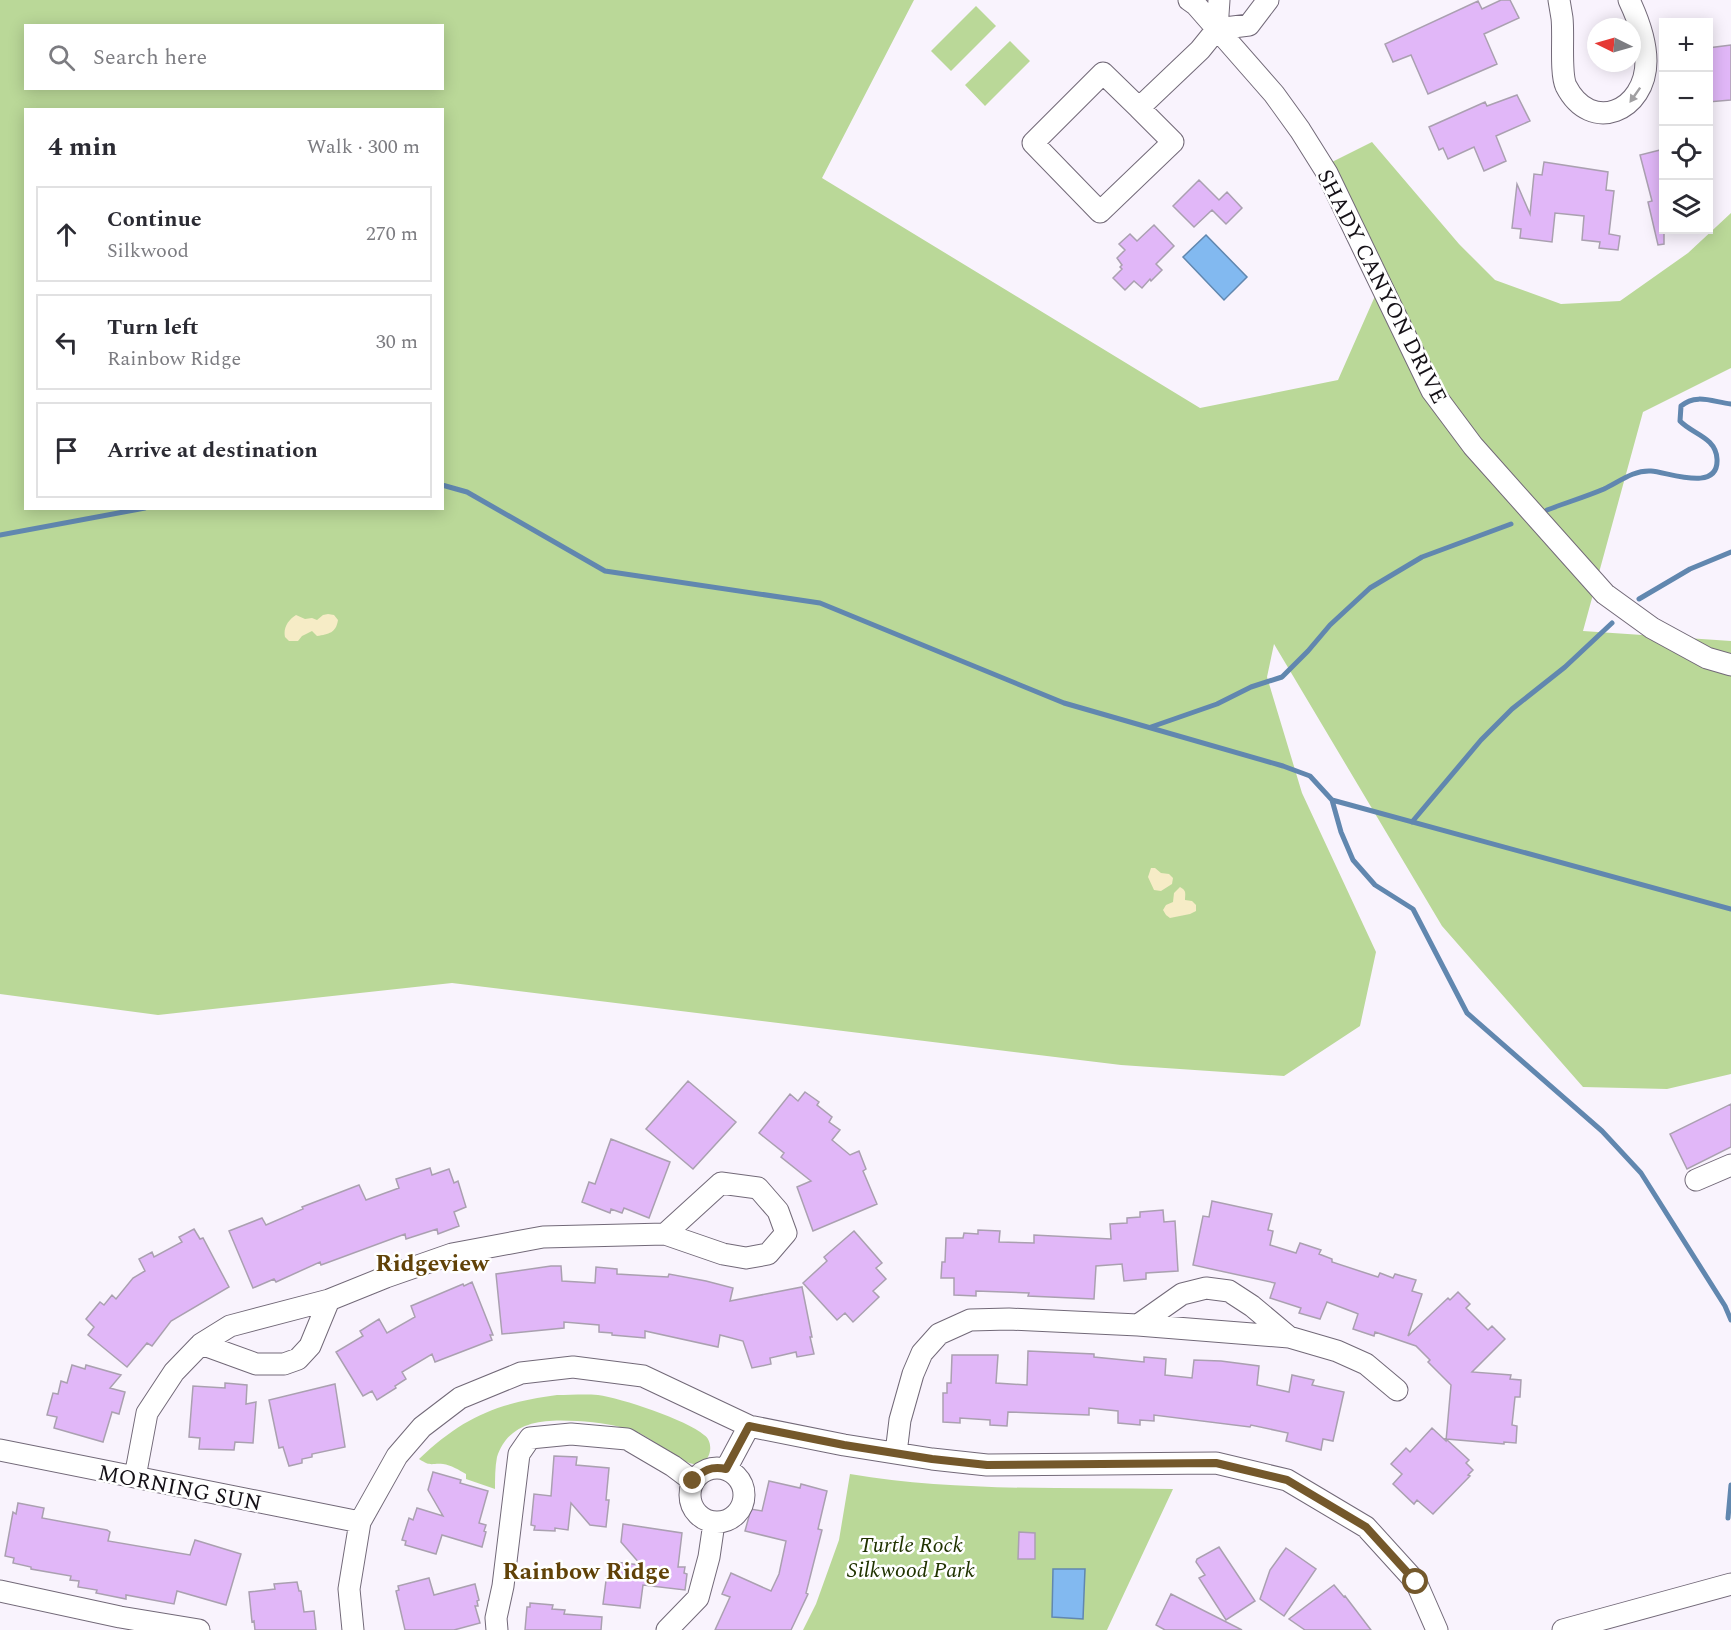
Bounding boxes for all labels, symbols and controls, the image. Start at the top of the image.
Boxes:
north arrow [1587,18,1641,72]
map controls [1659,18,1713,234]
button: + [1659,18,1713,72]
search box [24,24,444,90]
icon: search [45,41,78,74]
text: Search here [93,41,207,74]
button: − [1659,72,1713,126]
one-way arrow [1629,86,1641,102]
button: locate [1659,126,1713,180]
text: 4 min [48,127,117,167]
text: Walk · 300 m [307,132,420,162]
street label: SHADY CANYON DRIVE [1308,164,1455,410]
button: layers [1659,180,1713,234]
text: Continue [107,203,202,236]
icon: ahead [50,218,83,251]
text: 270 m [366,219,418,249]
text: Silkwood [107,236,189,266]
text: Turn left [107,311,199,344]
icon: left [50,326,83,359]
text: 30 m [376,327,418,357]
text: Rainbow Ridge [107,344,241,374]
icon: arrive [50,434,83,467]
text: Arrive at destination [107,434,318,467]
district label: Ridgeview [375,1246,490,1282]
street label: MORNING SUN [95,1456,264,1521]
route end [679,1467,705,1493]
park label: Turtle Rock Silkwood Park [847,1529,975,1587]
district label: Rainbow Ridge [502,1554,670,1590]
route start [1402,1568,1428,1594]

